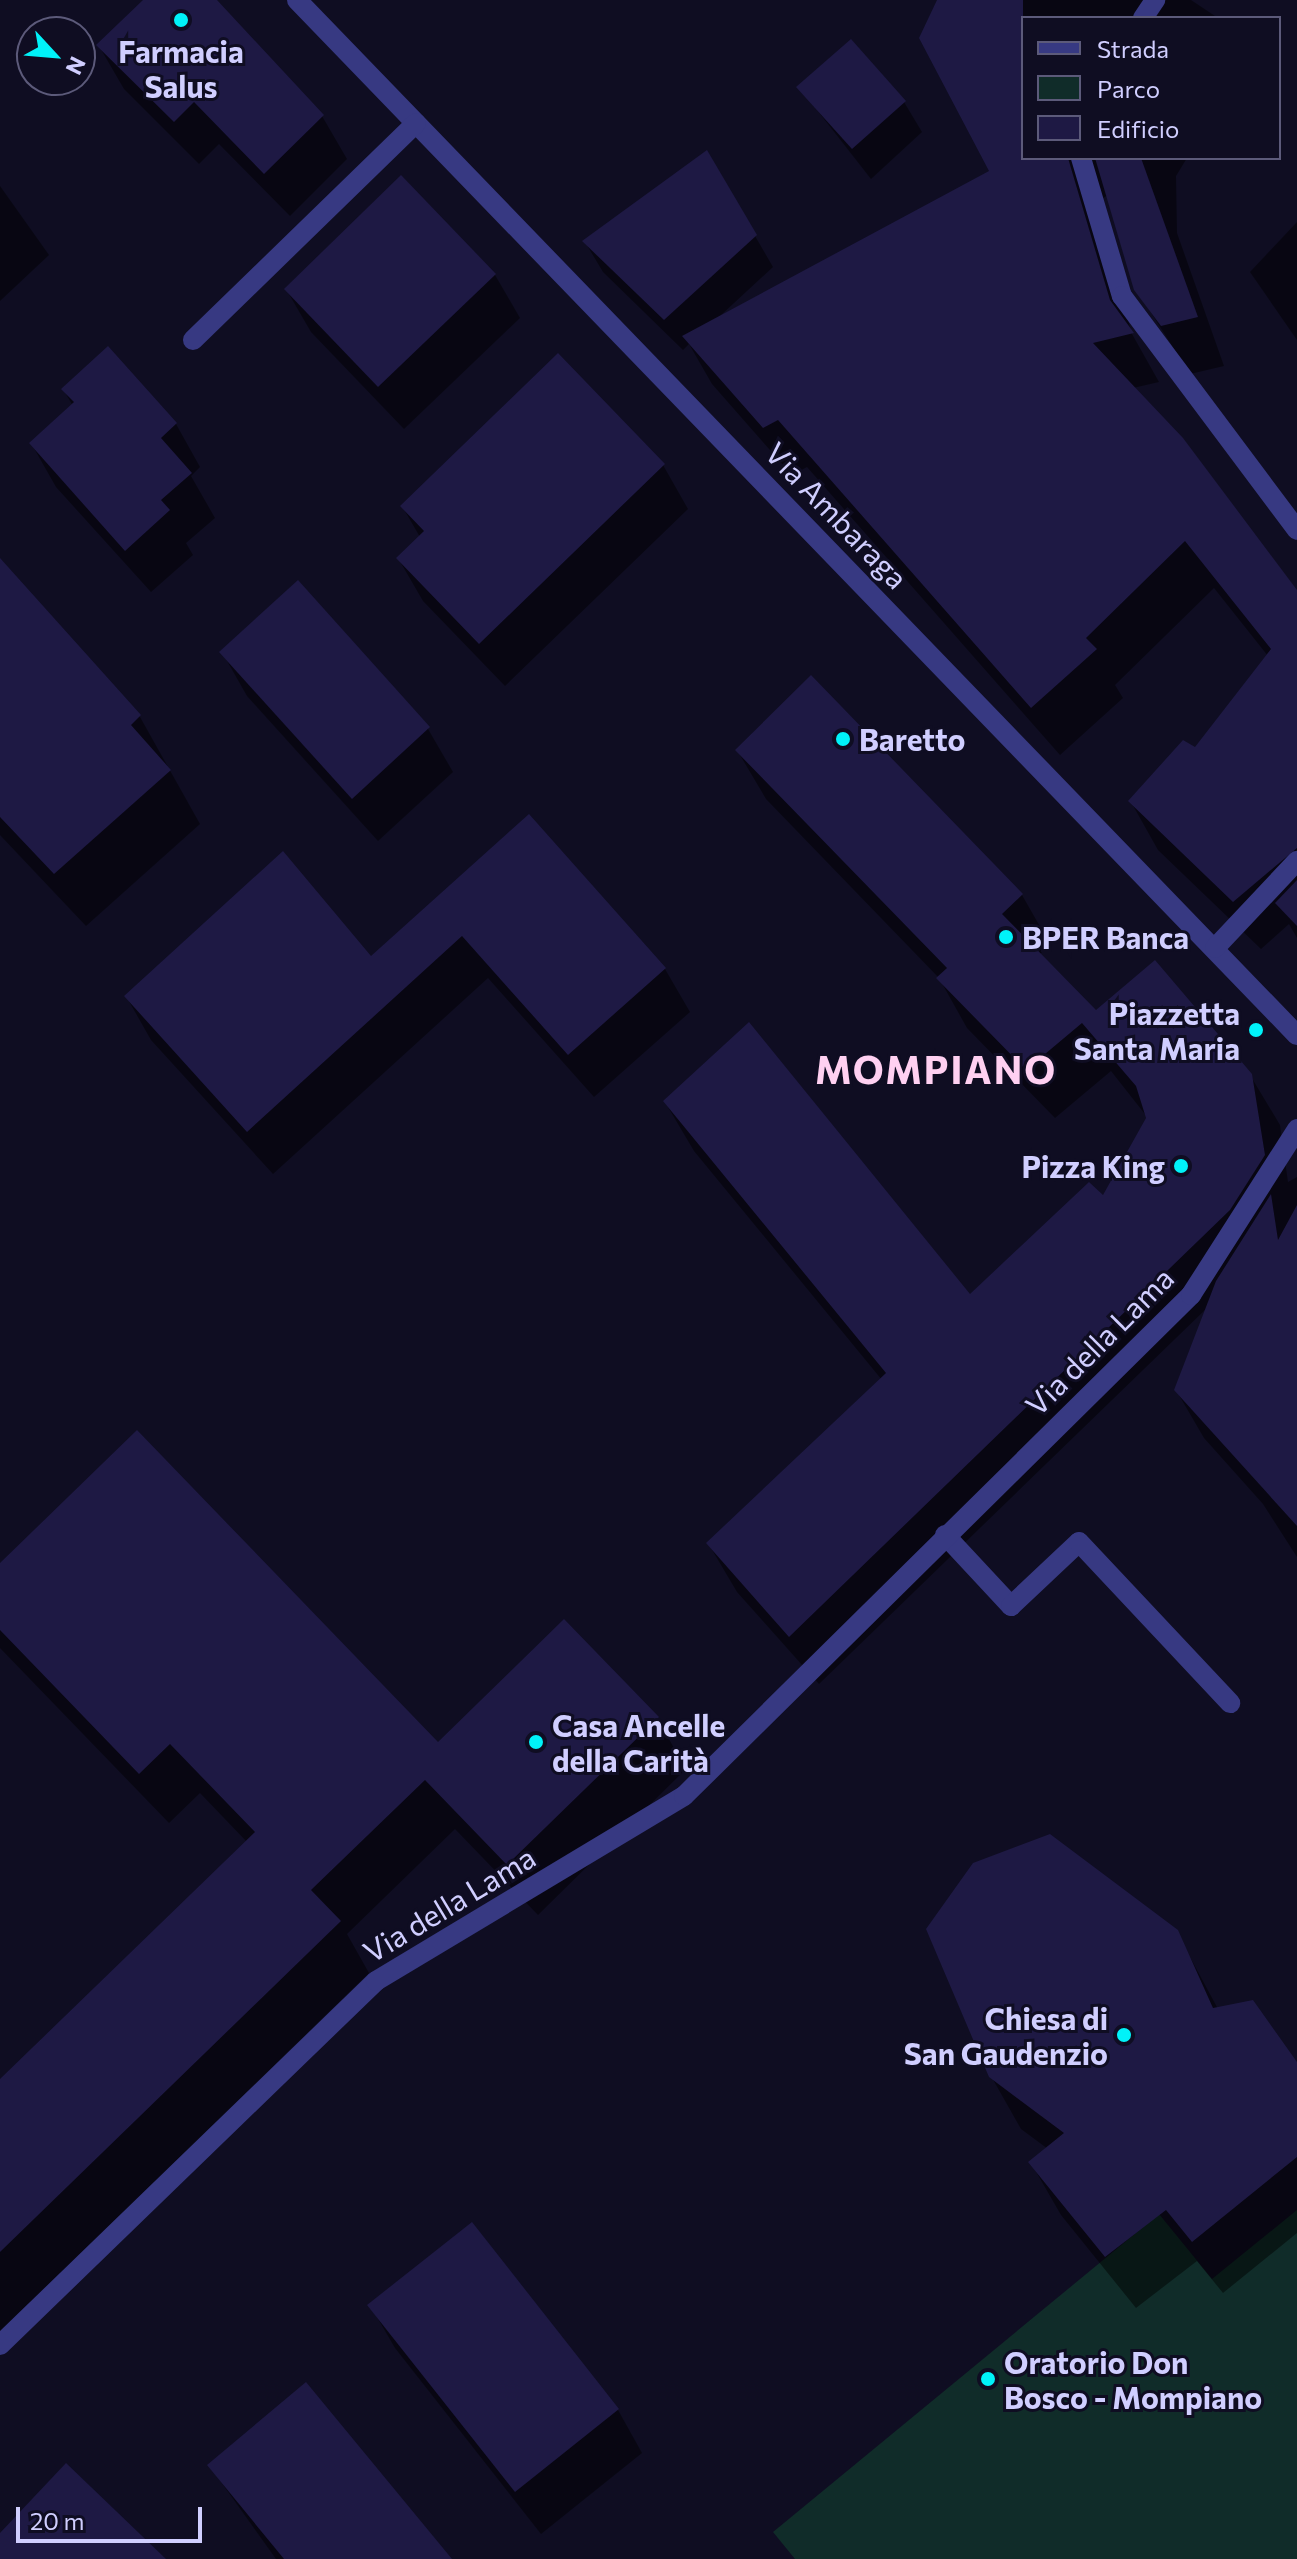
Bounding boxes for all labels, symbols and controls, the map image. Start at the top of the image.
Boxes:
marker: Farmacia Salus [172,11,190,29]
north arrow [16,16,96,96]
legend [1021,16,1281,160]
place label: Farmacia Salus [118,33,244,104]
text: Strada [1097,34,1169,63]
text: N [60,53,92,79]
text: Parco [1097,74,1160,103]
text: Edificio [1097,114,1179,143]
street label: Via Ambaraga [758,434,916,596]
place label: Baretto [859,721,965,757]
marker: Baretto [834,730,852,748]
place label: BPER Banca [1022,919,1189,955]
marker: BPER Banca [997,928,1015,946]
place label: Piazzetta Santa Maria [1074,995,1240,1066]
marker: Piazzetta Santa Maria [1247,1021,1265,1039]
district label: MOMPIANO [815,1046,1057,1092]
place label: Pizza King [1022,1148,1165,1184]
marker: Pizza King [1172,1157,1190,1175]
street label: Via della Lama [1018,1260,1180,1422]
place label: Casa Ancelle della Carità [552,1707,725,1778]
marker: Casa Ancelle della Carità [527,1733,545,1751]
street label: Via della Lama [356,1839,542,1969]
place label: Chiesa di San Gaudenzio [904,2000,1108,2070]
marker: Chiesa di San Gaudenzio [1115,2026,1133,2044]
place label: Oratorio Don Bosco - Mompiano [1004,2344,1262,2414]
marker: Oratorio Don Bosco - Mompiano [979,2370,997,2388]
scale bar [20,2491,206,2541]
text: 20 m [30,2506,84,2535]

